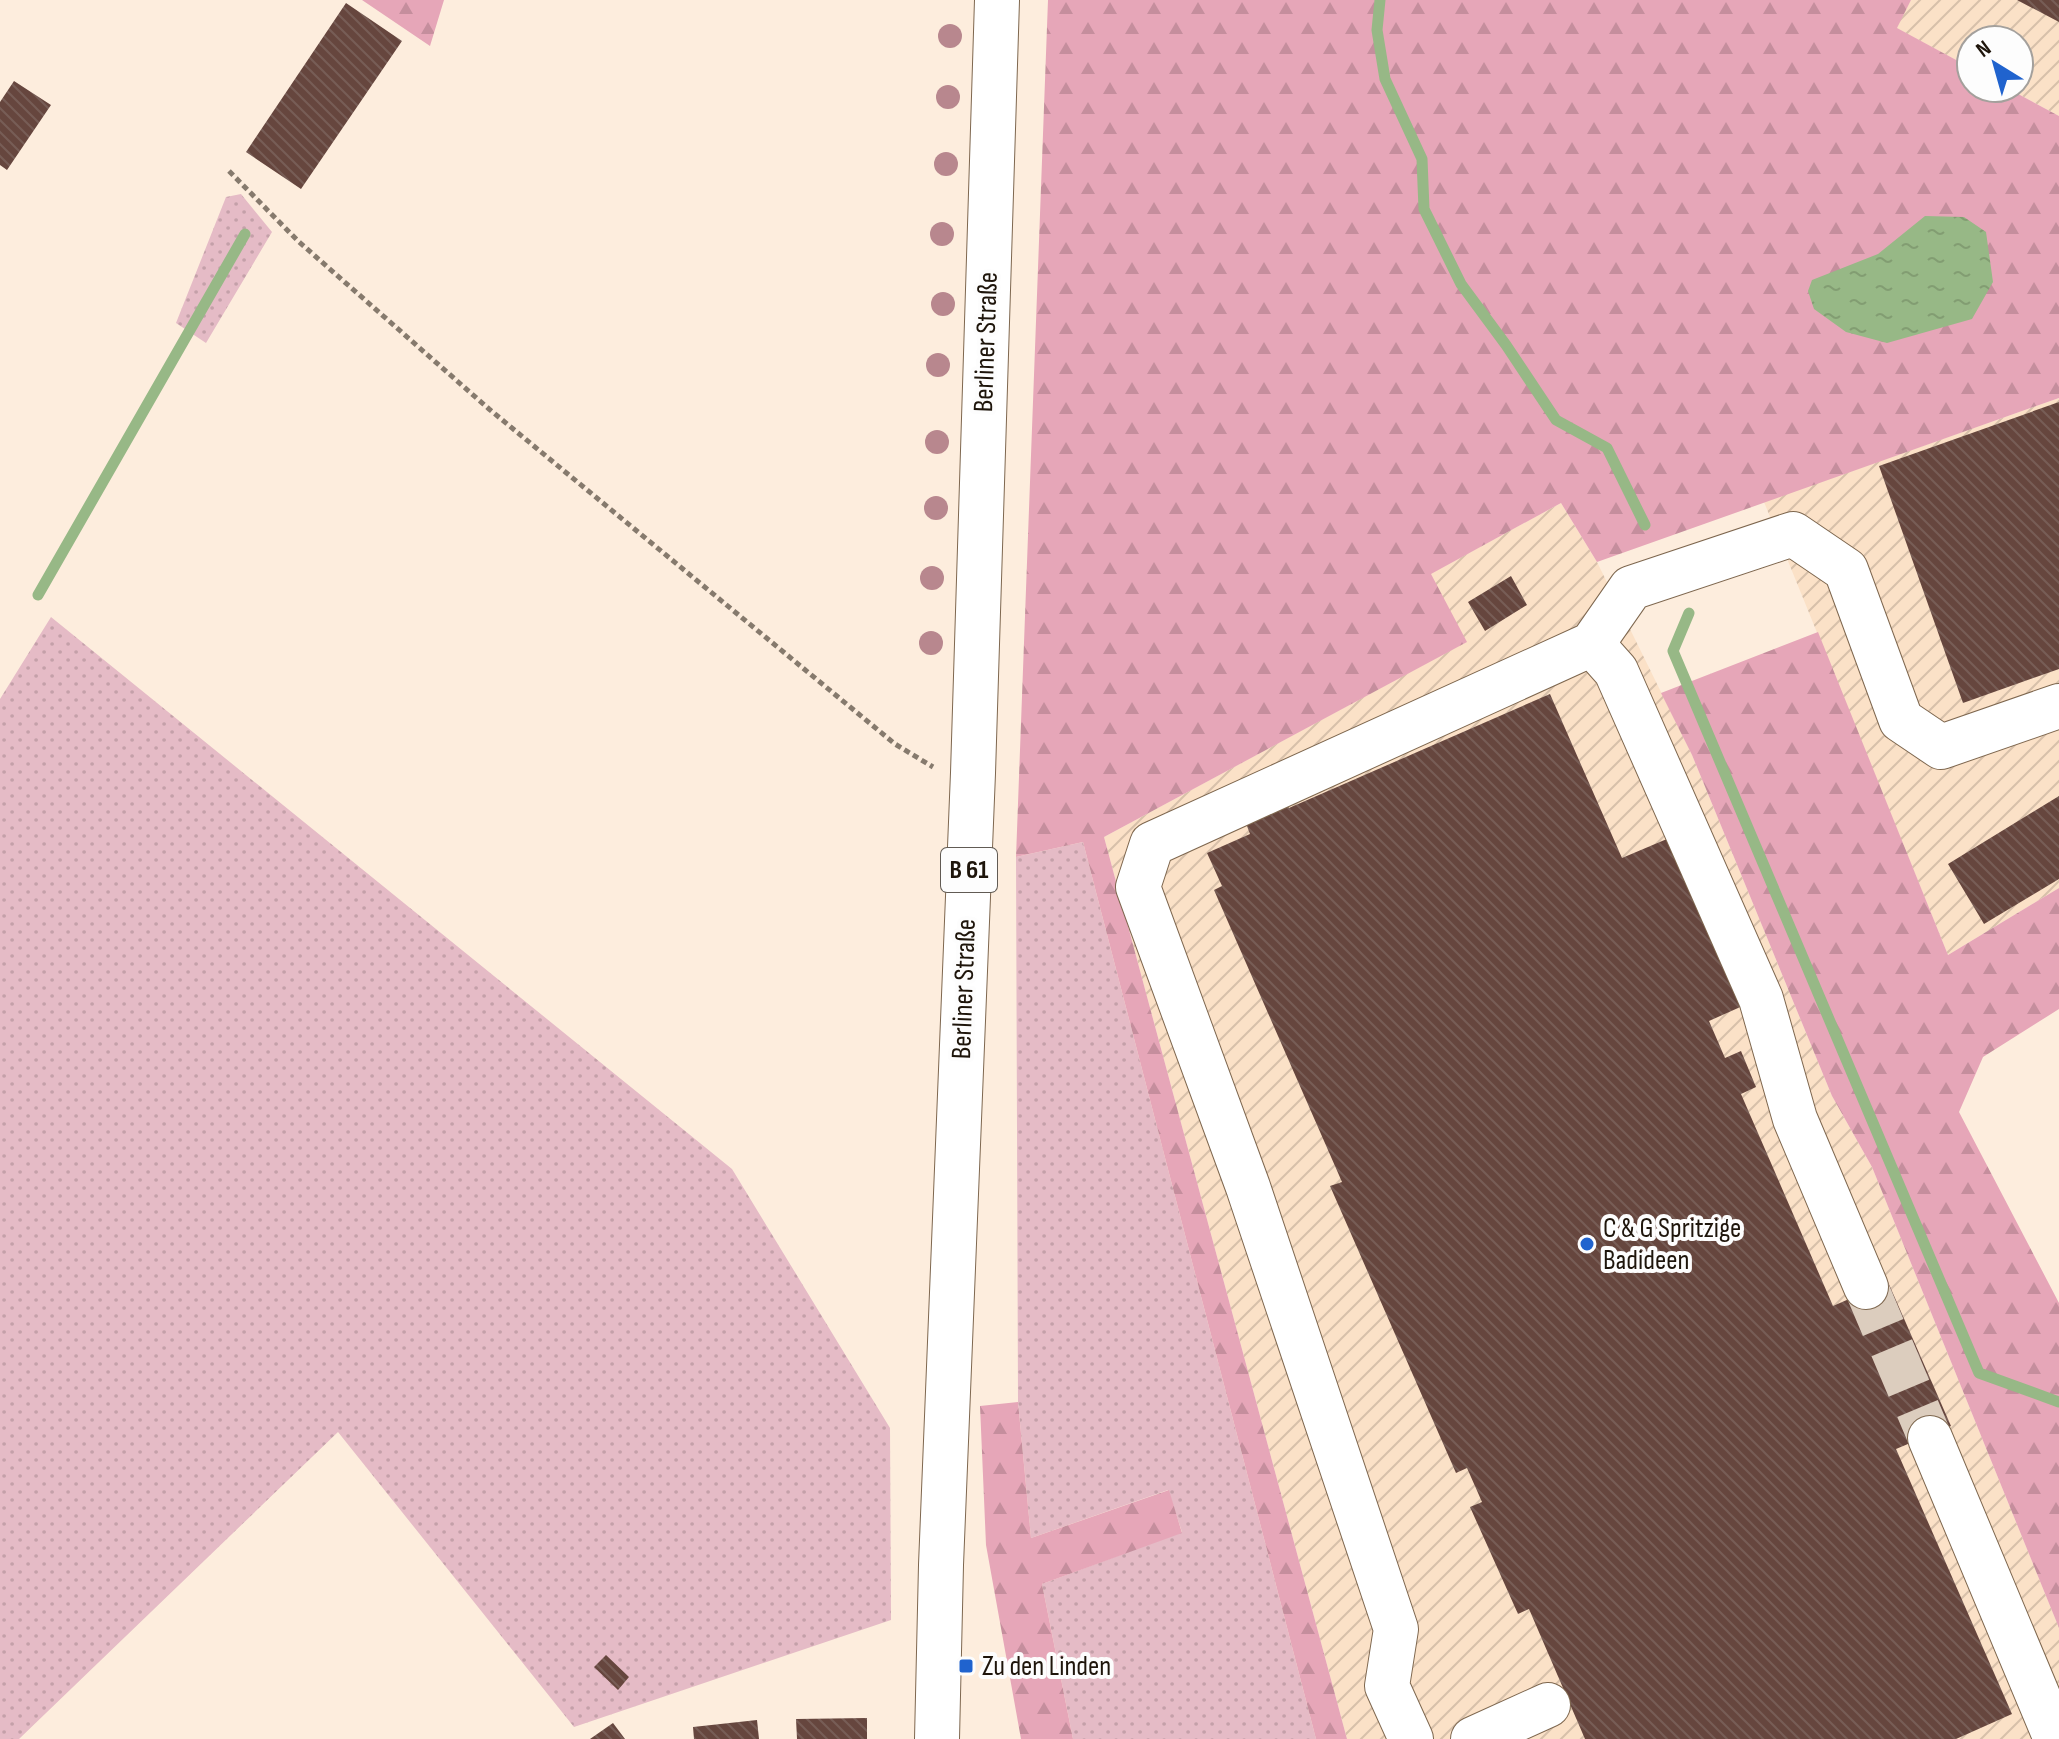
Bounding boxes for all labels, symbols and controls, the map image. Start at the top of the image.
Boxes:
north arrow [1955,24,2035,104]
text: N [1971,35,1997,64]
street label: Berliner Straße [967,271,1005,413]
road number: B 61 [941,848,997,892]
street label: Berliner Straße [945,918,983,1060]
place label: C & G Spritzige Badideen [1603,1212,1741,1277]
marker: C & G Spritzige Badideen [1578,1235,1596,1253]
place label: Zu den Linden [982,1650,1111,1683]
marker: Zu den Linden [957,1657,975,1675]

